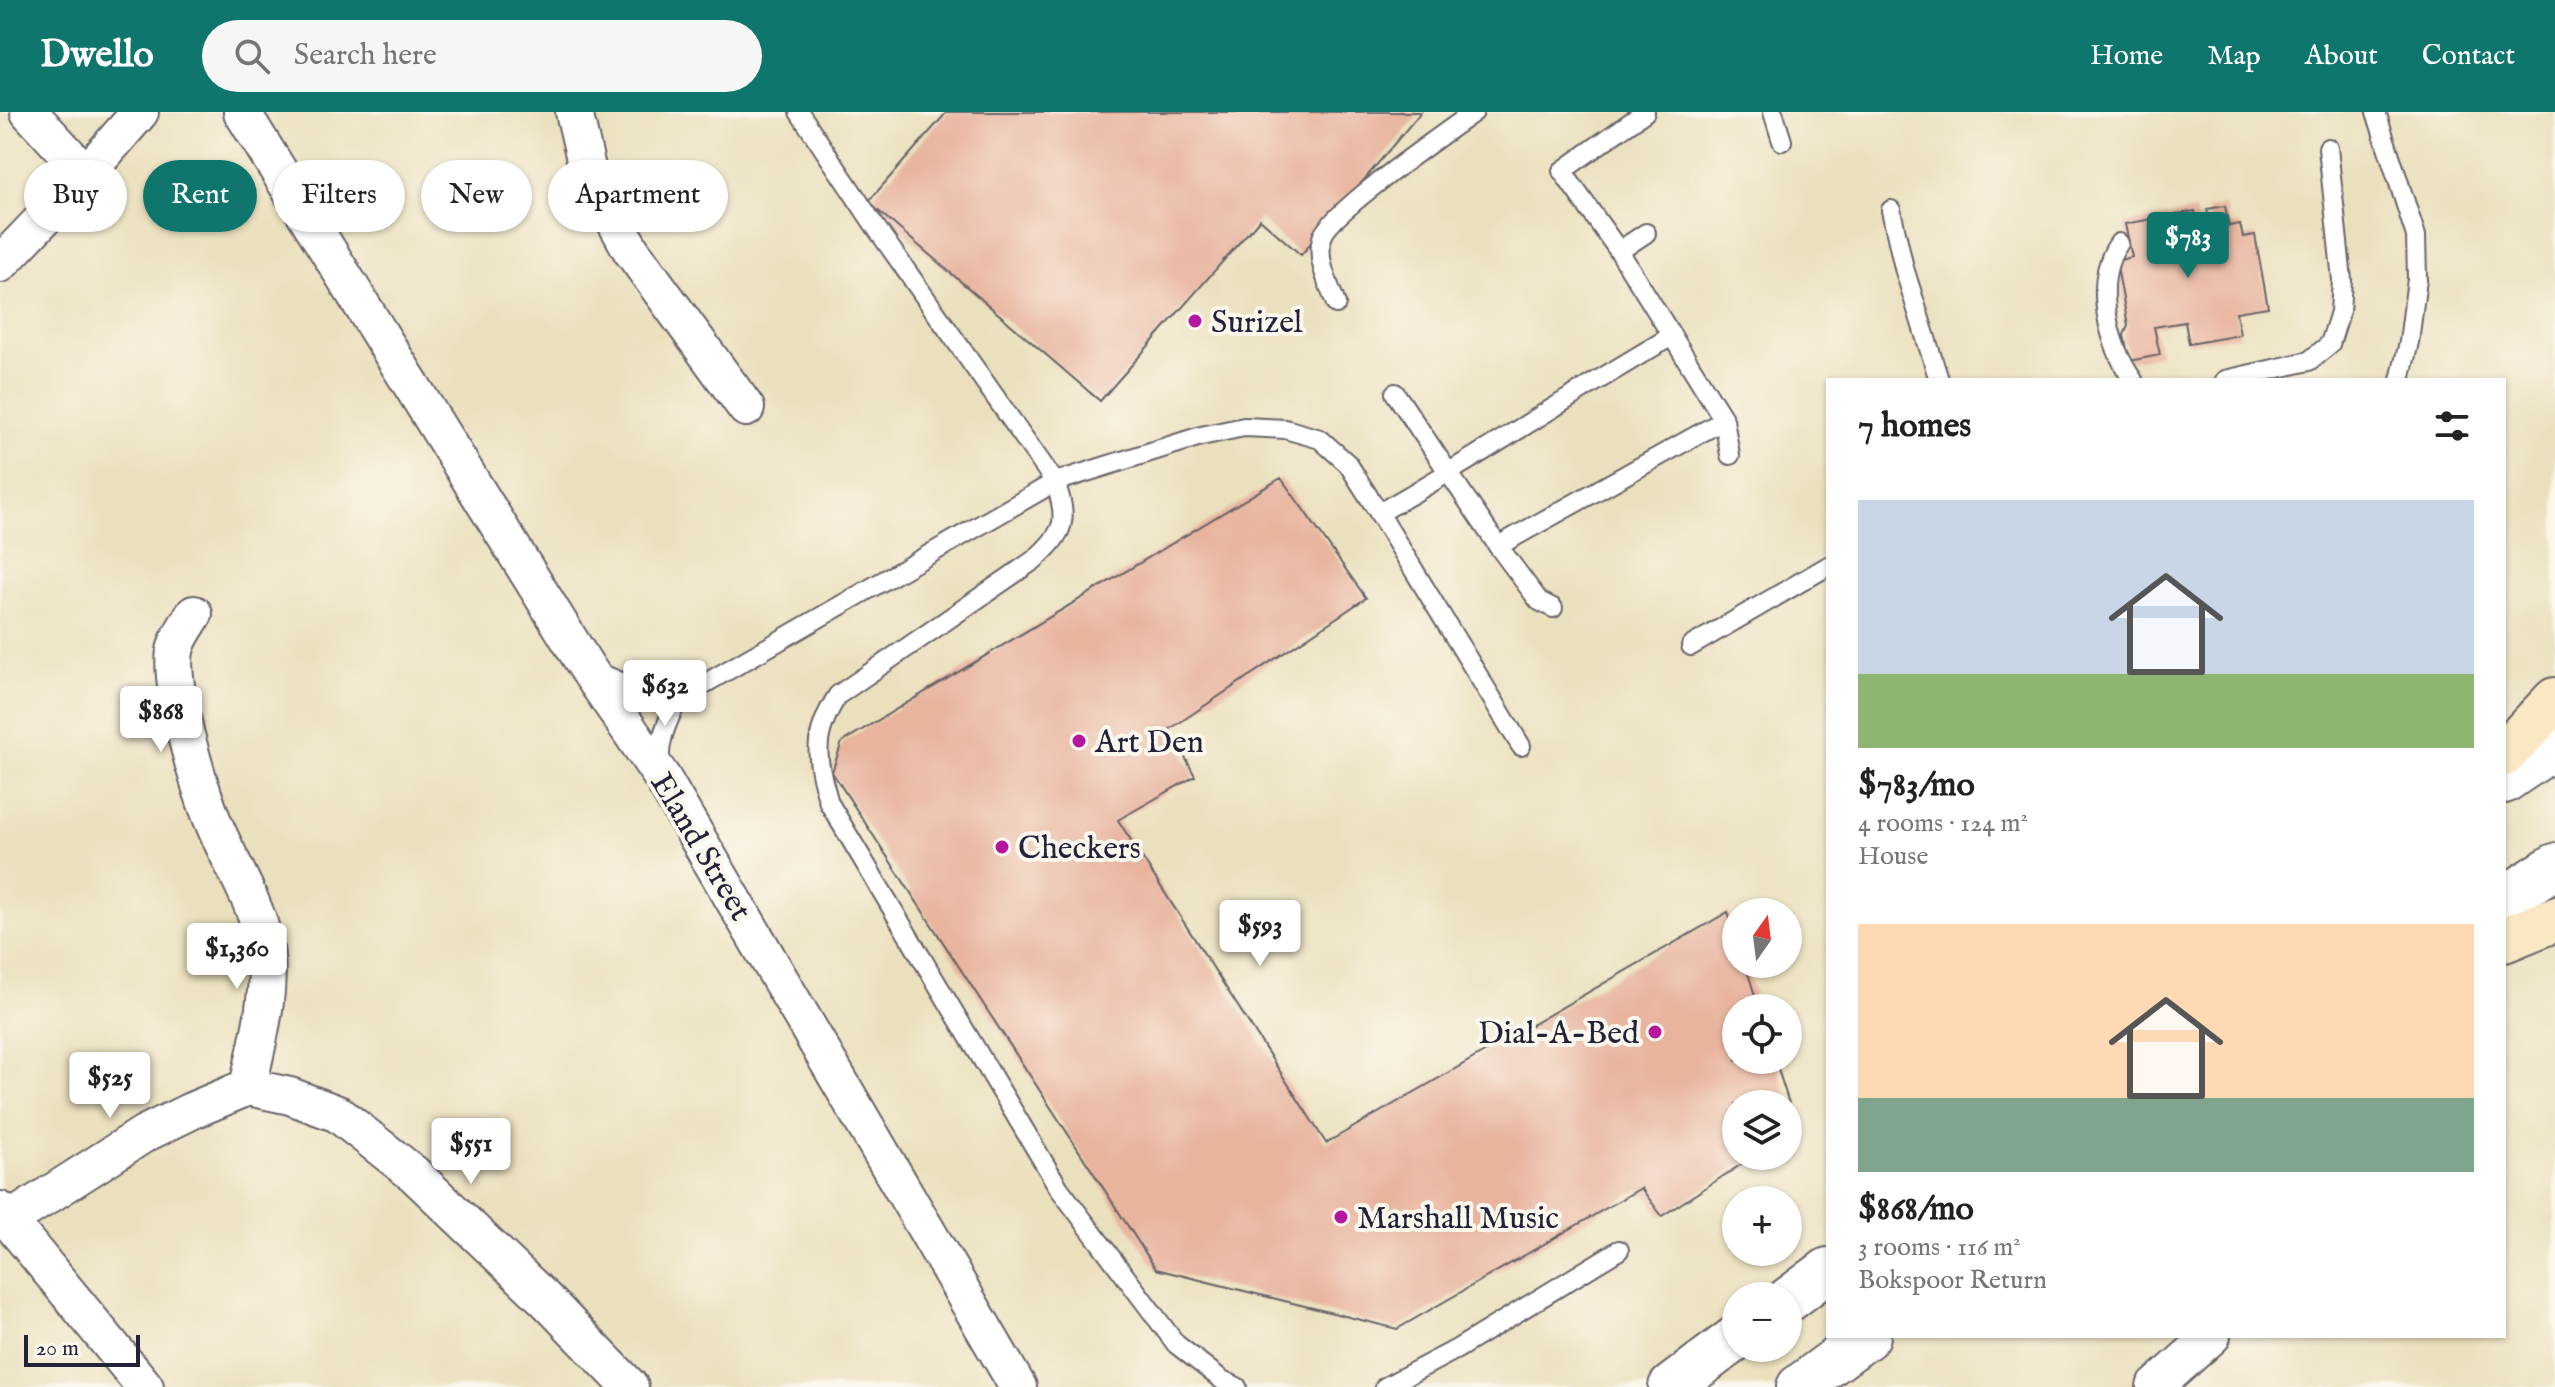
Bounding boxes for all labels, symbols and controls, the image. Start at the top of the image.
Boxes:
search box [202,20,762,92]
text: Dwello [40,32,154,80]
icon: search [230,34,274,78]
text: Search here [294,37,437,75]
text: Home [2090,39,2163,74]
text: Map [2207,39,2261,74]
text: About [2305,39,2378,74]
text: Contact [2422,39,2515,74]
chip: Buy [24,160,127,232]
chip: Rent [143,160,257,232]
chip: Filters [273,160,405,232]
chip: New [421,160,532,232]
chip: Apartment [548,160,728,232]
pin: $783 [2141,212,2235,280]
text: $783 [2165,221,2211,254]
place label: Surizel [1211,303,1303,344]
marker: Surizel [1186,312,1204,330]
icon: filters [2430,404,2474,448]
text: 7 homes [1858,405,1971,448]
icon: home [2094,552,2238,696]
pin: $632 [618,660,712,728]
text: $632 [641,669,689,702]
pin: $868 [114,686,208,754]
text: $868 [138,695,184,728]
place label: Art Den [1094,723,1204,764]
marker: Art Den [1070,732,1088,750]
text: $783/mo [1858,764,1975,807]
street label: Eland Street [640,766,760,929]
text: 4 rooms · 124 m² [1858,807,2028,840]
place label: Checkers [1018,829,1141,870]
marker: Checkers [993,838,1011,856]
text: House [1858,840,1928,873]
north arrow [1722,898,1802,978]
map controls [1722,898,1802,1362]
pin: $593 [1213,900,1307,968]
text: $593 [1238,909,1282,942]
pin: $1,360 [172,923,302,991]
text: $1,360 [205,932,269,965]
icon: home [2094,976,2238,1120]
button: locate [1722,994,1802,1074]
place label: Dial-A-Bed [1478,1014,1640,1055]
marker: Dial-A-Bed [1646,1023,1664,1041]
pin: $525 [63,1052,157,1120]
text: $525 [87,1061,133,1094]
button: layers [1722,1090,1802,1170]
pin: $551 [424,1118,518,1186]
text: $551 [450,1127,492,1160]
button: + [1722,1186,1802,1266]
text: $868/mo [1858,1188,1974,1231]
place label: Marshall Music [1357,1199,1559,1240]
marker: Marshall Music [1332,1208,1350,1226]
text: 3 rooms · 116 m² [1858,1231,2021,1264]
text: Bokspoor Return [1858,1264,2047,1297]
button: − [1722,1282,1802,1362]
scale bar [24,1331,140,1367]
text: 20 m [36,1335,79,1363]

